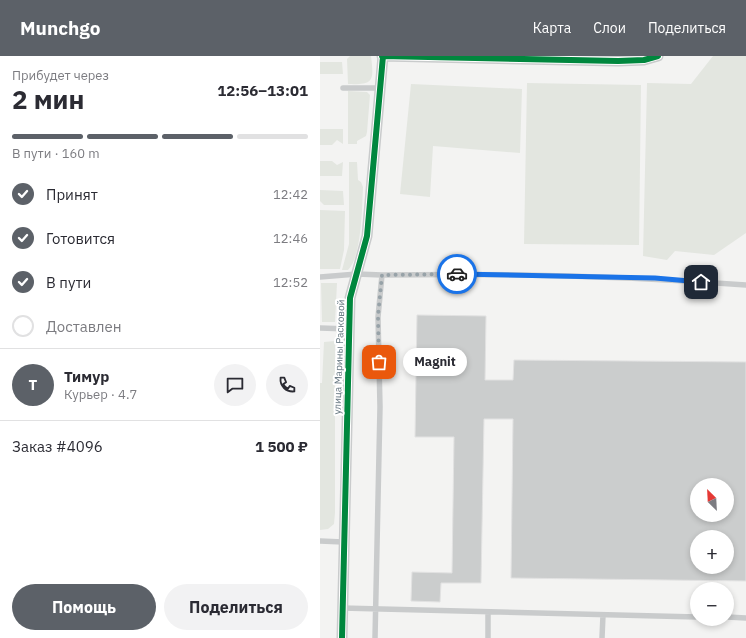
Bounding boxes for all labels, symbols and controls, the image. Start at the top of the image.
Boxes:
text: Munchgo [20,16,100,40]
text: Карта [533,19,571,37]
text: Слои [593,19,626,37]
text: Поделиться [648,19,726,37]
text: Прибудет через [12,67,109,84]
text: 12:56–13:01 [217,81,308,100]
text: 2 мин [12,82,84,116]
text: В пути · 160 m [12,145,100,162]
icon: check [12,183,34,205]
text: Принят [46,185,98,204]
text: 12:42 [273,186,308,203]
icon: check [12,227,34,249]
text: Готовится [46,229,115,248]
text: 12:46 [273,230,308,247]
courier [437,254,477,294]
icon: car [446,263,468,285]
pin [684,265,718,299]
icon: check [12,271,34,293]
icon: home [690,271,712,293]
text: В пути [46,273,91,292]
text: 12:52 [273,274,308,291]
street label: улица Марины Расковой [330,299,348,415]
text: Доставлен [46,317,122,336]
pin [362,345,396,379]
callout: Magnit [403,348,467,376]
icon: bag [368,351,390,373]
text: Magnit [414,353,456,370]
button: chat [214,364,256,406]
button: phone [266,364,308,406]
text: Тимур [64,367,109,386]
text: Т [29,375,37,394]
text: Курьер · 4.7 [64,386,137,403]
text: Заказ #4096 [12,437,103,456]
text: 1 500 ₽ [255,437,308,456]
north arrow [690,478,734,522]
map controls [690,478,734,626]
button: + [690,530,734,574]
button: − [690,582,734,626]
button: Помощь [12,584,156,630]
button: Поделиться [164,584,308,630]

